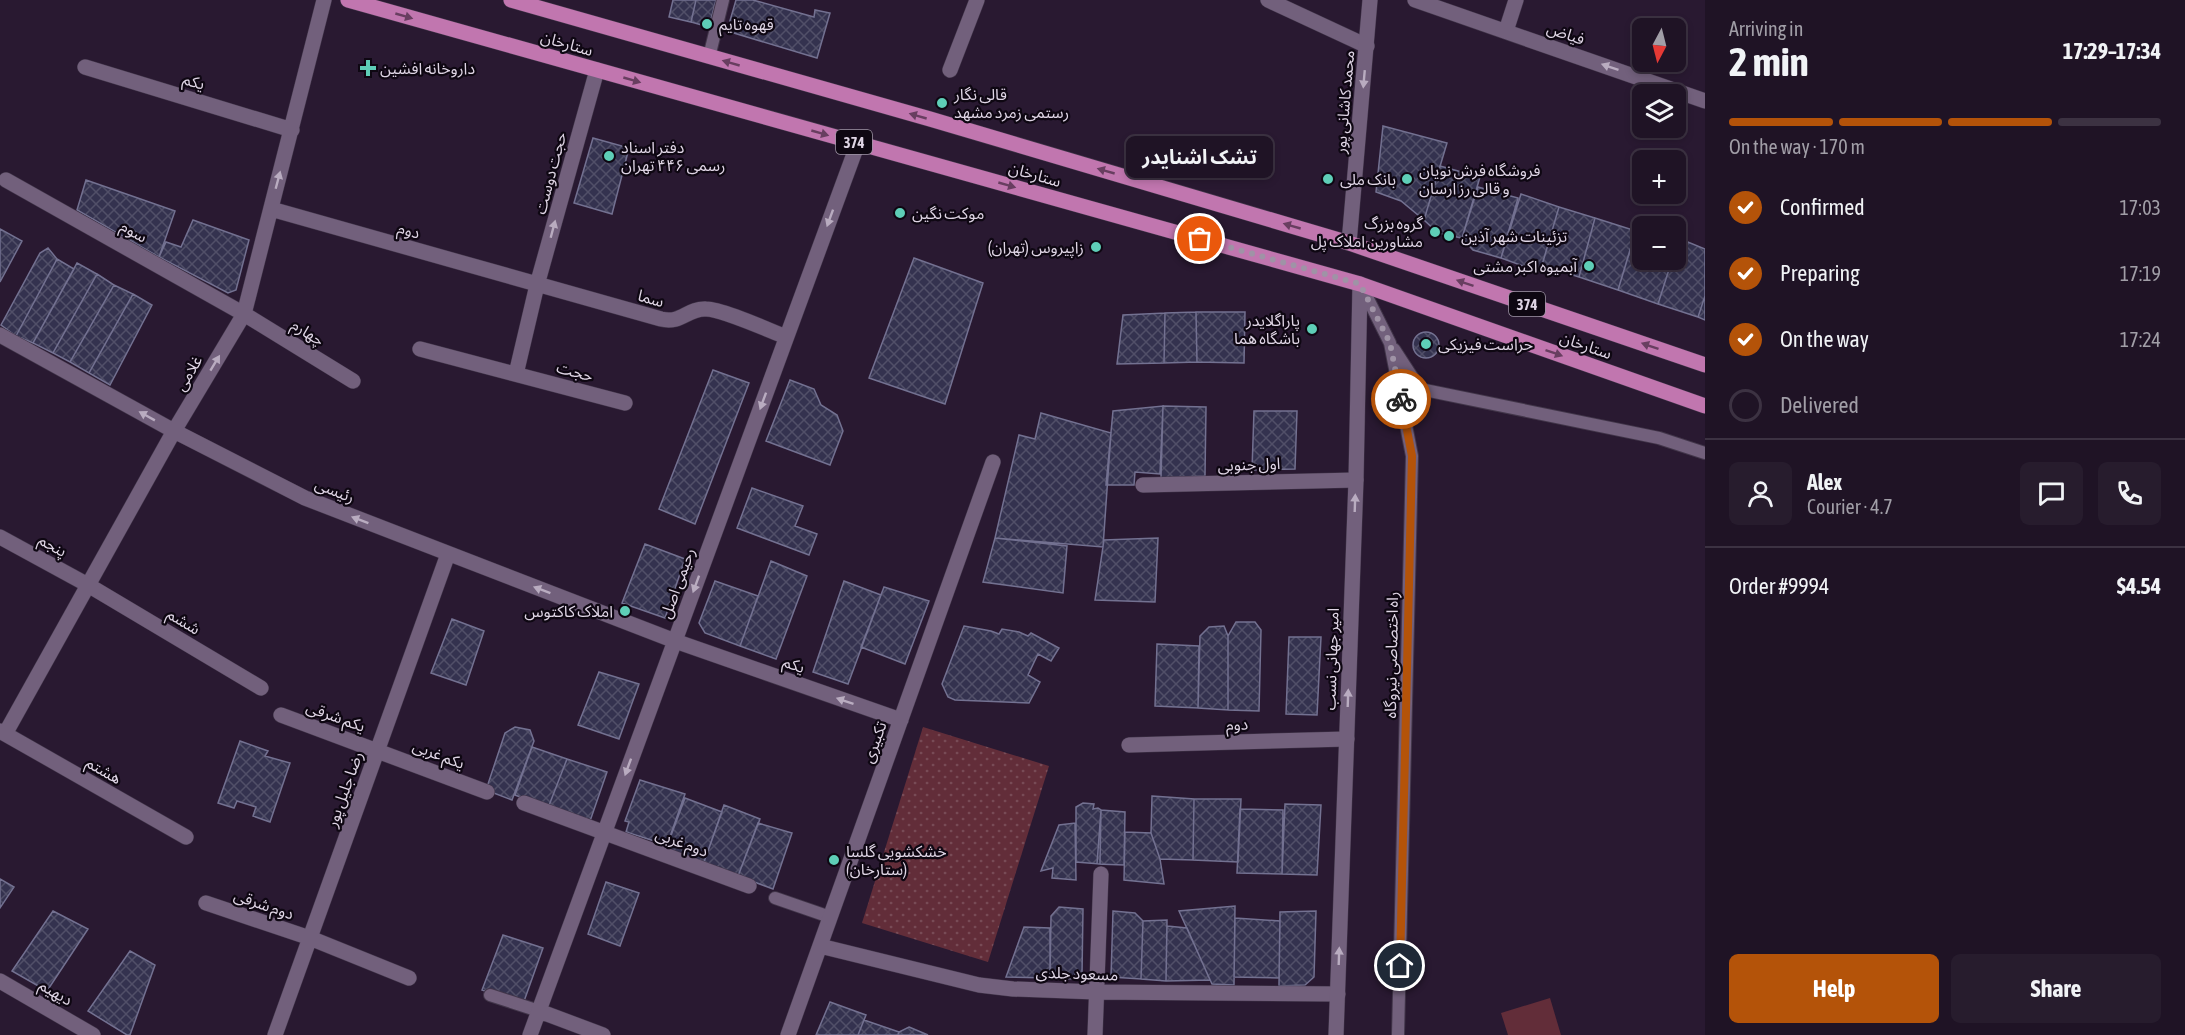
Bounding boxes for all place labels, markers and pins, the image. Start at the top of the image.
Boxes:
place label: قهوه تایم [719,15,774,37]
marker: قهوه تایم [700,17,714,31]
place label: داروخانه افشین [380,59,475,78]
marker: داروخانه افشین [361,61,375,75]
place label: قالی نگار رستمی زمرد مشهد [953,85,1069,122]
marker: قالی نگار رستمی زمرد مشهد [935,96,949,110]
callout: تشک اشنایدر [1126,137,1274,179]
place label: دفتر اسناد رسمی ۴۴۶ تهران [621,138,725,175]
marker: دفتر اسناد رسمی ۴۴۶ تهران [602,149,616,163]
place label: فروشگاه فرش نویان و قالی رز ارسان [1419,161,1540,198]
place label: بانک ملی [1340,170,1396,189]
marker: بانک ملی [1321,172,1335,186]
marker: فروشگاه فرش نویان و قالی رز ارسان [1400,172,1414,186]
place label: موکت نگین [912,204,984,223]
marker: موکت نگین [893,206,907,220]
pin [1174,213,1225,264]
place label: گروه بزرگ مشاورین املاک پل [1311,214,1423,252]
marker: گروه بزرگ مشاورین املاک پل [1428,225,1442,239]
place label: تزئینات شهر آذین [1461,227,1567,246]
marker: تزئینات شهر آذین [1442,229,1456,243]
place label: زاپیروس (تهران) [988,238,1084,258]
marker: زاپیروس (تهران) [1089,240,1103,254]
place label: آبمیوه اکبر مشتی [1473,257,1578,276]
marker: آبمیوه اکبر مشتی [1582,259,1596,273]
place label: پاراگلایدر باشگاه هما [1234,311,1300,347]
marker: پاراگلایدر باشگاه هما [1305,322,1319,336]
place label: حراست فیزیکی [1438,335,1533,354]
marker: حراست فیزیکی [1419,337,1433,351]
place label: املاک کاکتوس [524,602,613,621]
marker: املاک کاکتوس [618,604,632,618]
place label: خشکشویی گلسا (ستارخان) [846,842,947,879]
marker: خشکشویی گلسا (ستارخان) [827,853,841,867]
pin [1374,940,1425,991]

